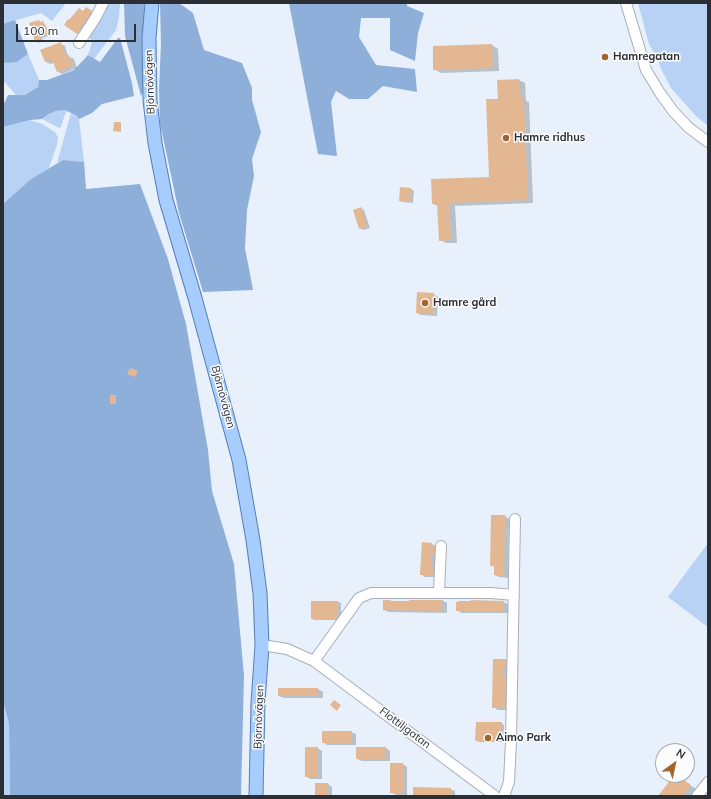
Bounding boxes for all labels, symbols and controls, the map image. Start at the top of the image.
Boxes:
scale bar [18,16,138,42]
text: 100 m [23,23,58,38]
street label: Björnövägen [142,50,158,114]
place label: Hamregatan [613,50,680,64]
marker: Hamregatan [600,52,610,62]
place label: Hamre ridhus [514,131,585,145]
marker: Hamre ridhus [501,133,511,143]
place label: Hamre gård [433,296,496,310]
marker: Hamre gård [420,298,430,308]
street label: Björnövägen [208,364,238,430]
street label: Björnövägen [251,685,267,749]
street label: Flottiljgatan [377,705,433,751]
place label: Aimo Park [496,731,551,745]
marker: Aimo Park [483,733,493,743]
north arrow [655,743,695,783]
text: N [674,746,688,762]

